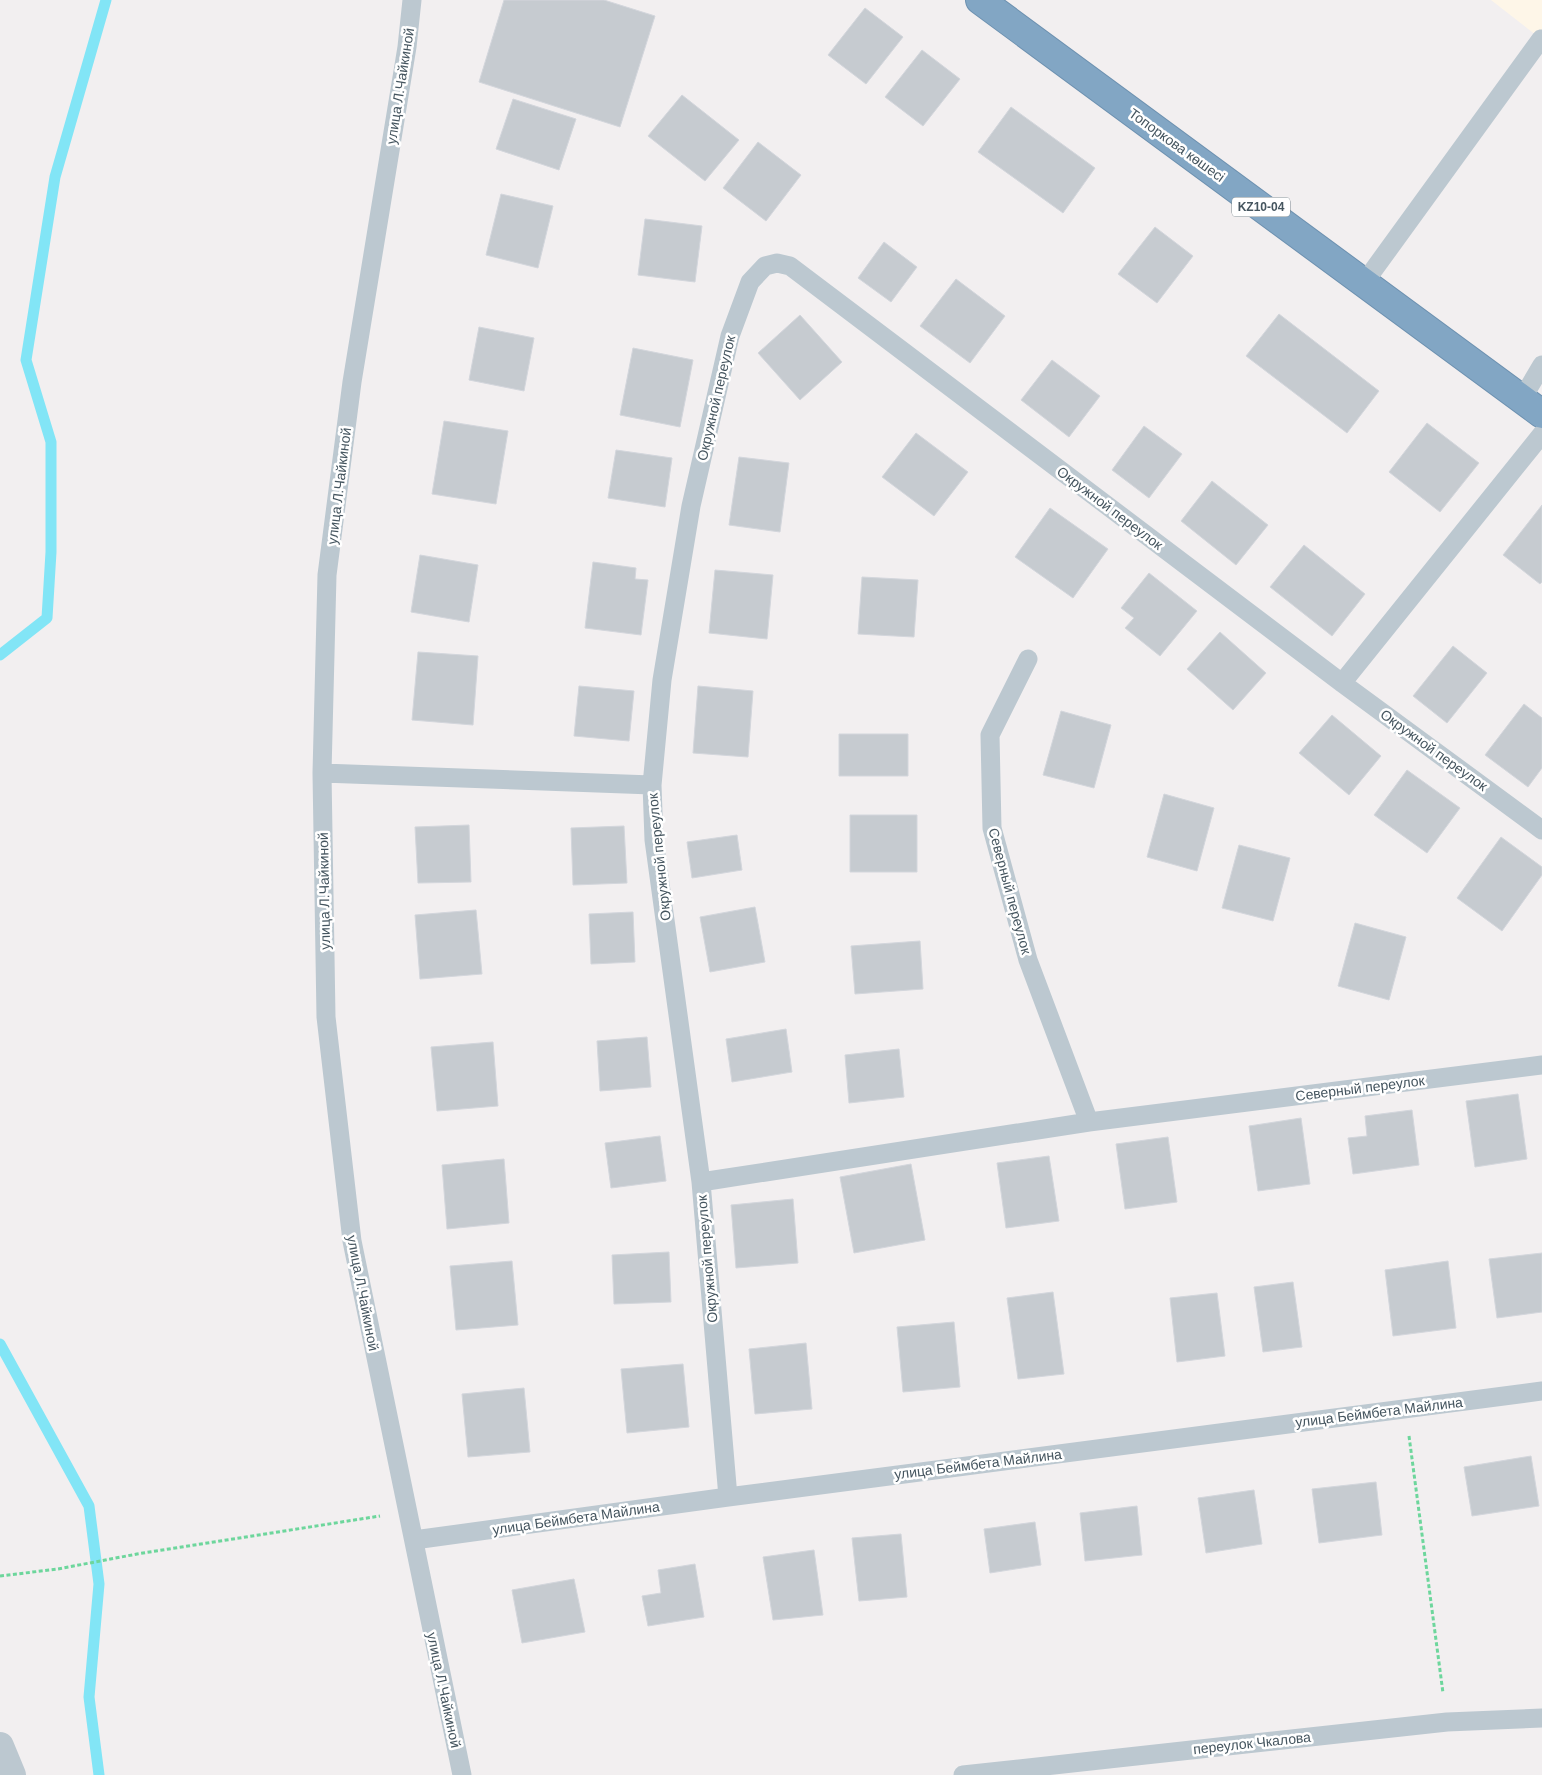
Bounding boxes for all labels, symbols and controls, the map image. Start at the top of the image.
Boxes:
street label: улица Л.Чайкиной [383,27,417,145]
street label: Топоркова көшесі [1126,105,1228,185]
road number: KZ10-04 [1232,198,1290,216]
street label: Окружной переулок [694,333,738,462]
street label: улица Л.Чайкиной [324,427,354,545]
street label: Окружной переулок [1054,463,1167,553]
street label: Окружной переулок [1377,706,1491,795]
street label: Окружной переулок [644,792,674,922]
street label: Северный переулок [985,826,1035,957]
street label: улица Л.Чайкиной [315,832,333,950]
street label: Северный переулок [1295,1072,1426,1104]
street label: Окружной переулок [693,1194,721,1324]
street label: улица Л.Чайкиной [344,1234,382,1352]
street label: улица Беймбета Майлина [1294,1394,1464,1430]
street label: улица Беймбета Майлина [893,1446,1063,1482]
street label: улица Беймбета Майлина [491,1498,661,1538]
street label: улица Л.Чайкиной [424,1631,464,1749]
street label: переулок Чкалова [1192,1729,1312,1757]

